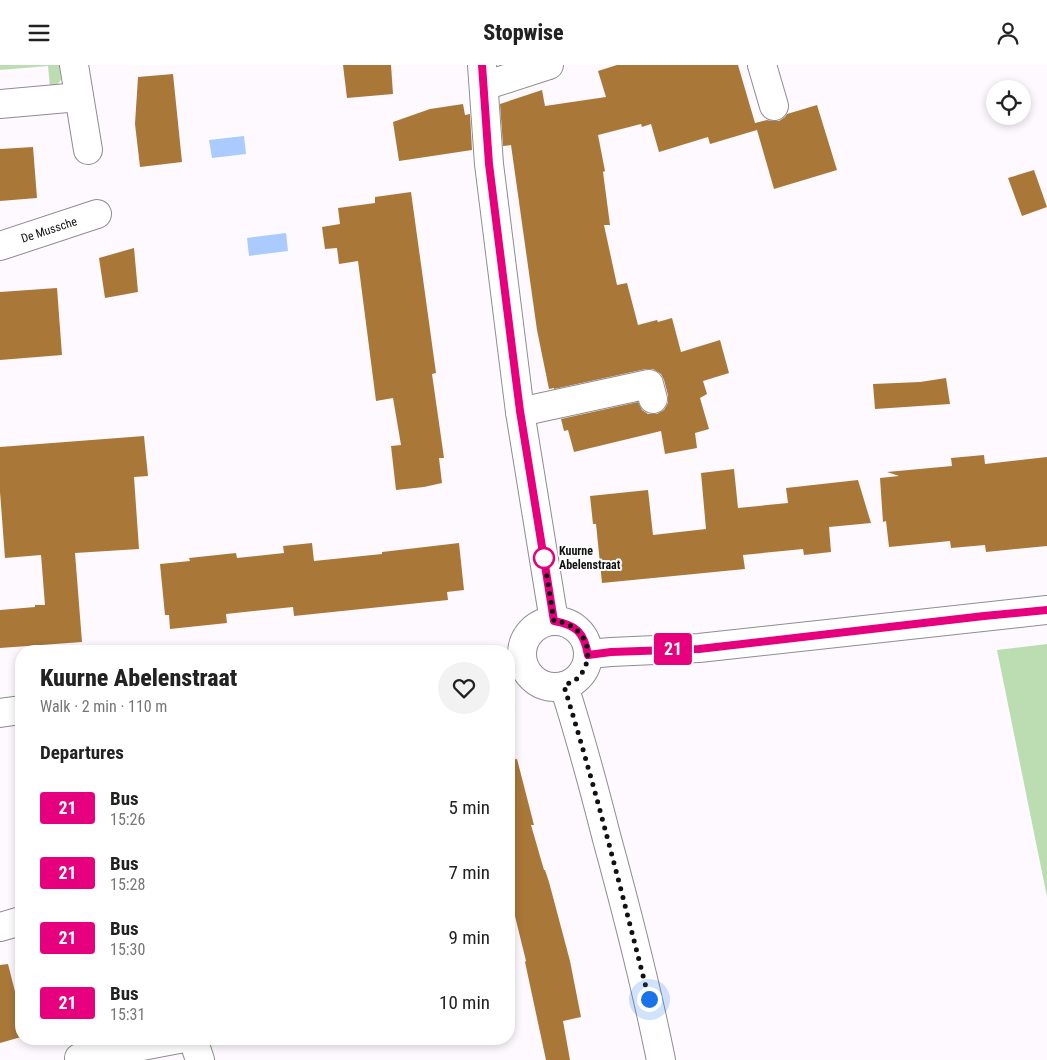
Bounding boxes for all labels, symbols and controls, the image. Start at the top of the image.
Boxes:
icon: menu [25,19,53,47]
icon: person [994,19,1022,47]
text: Stopwise [483,20,564,45]
map controls [986,80,1031,125]
button: locate [986,80,1031,125]
street label: De Mussche [19,214,79,246]
place label: Kuurne Abelenstraat [559,544,621,572]
marker: Kuurne Abelenstraat [533,547,555,569]
line badge: 21 [650,633,696,665]
text: 21 [664,638,682,659]
button: heart [438,662,490,714]
text: Kuurne Abelenstraat [40,664,237,692]
text: Walk · 2 min · 110 m [40,697,167,716]
text: Departures [40,741,124,764]
text: Bus [110,787,139,810]
text: 5 min [448,796,490,819]
text: 21 [58,797,77,818]
text: 15:26 [110,810,145,829]
text: Bus [110,852,139,875]
text: 7 min [448,861,490,884]
text: 21 [58,862,77,883]
text: 15:28 [110,875,145,894]
text: Bus [110,917,139,940]
text: 9 min [448,926,490,949]
text: 21 [58,927,77,948]
text: 15:30 [110,940,145,959]
text: Bus [110,982,139,1005]
your location [637,987,662,1012]
text: 10 min [439,991,490,1014]
text: 21 [58,992,77,1013]
text: 15:31 [110,1005,145,1024]

